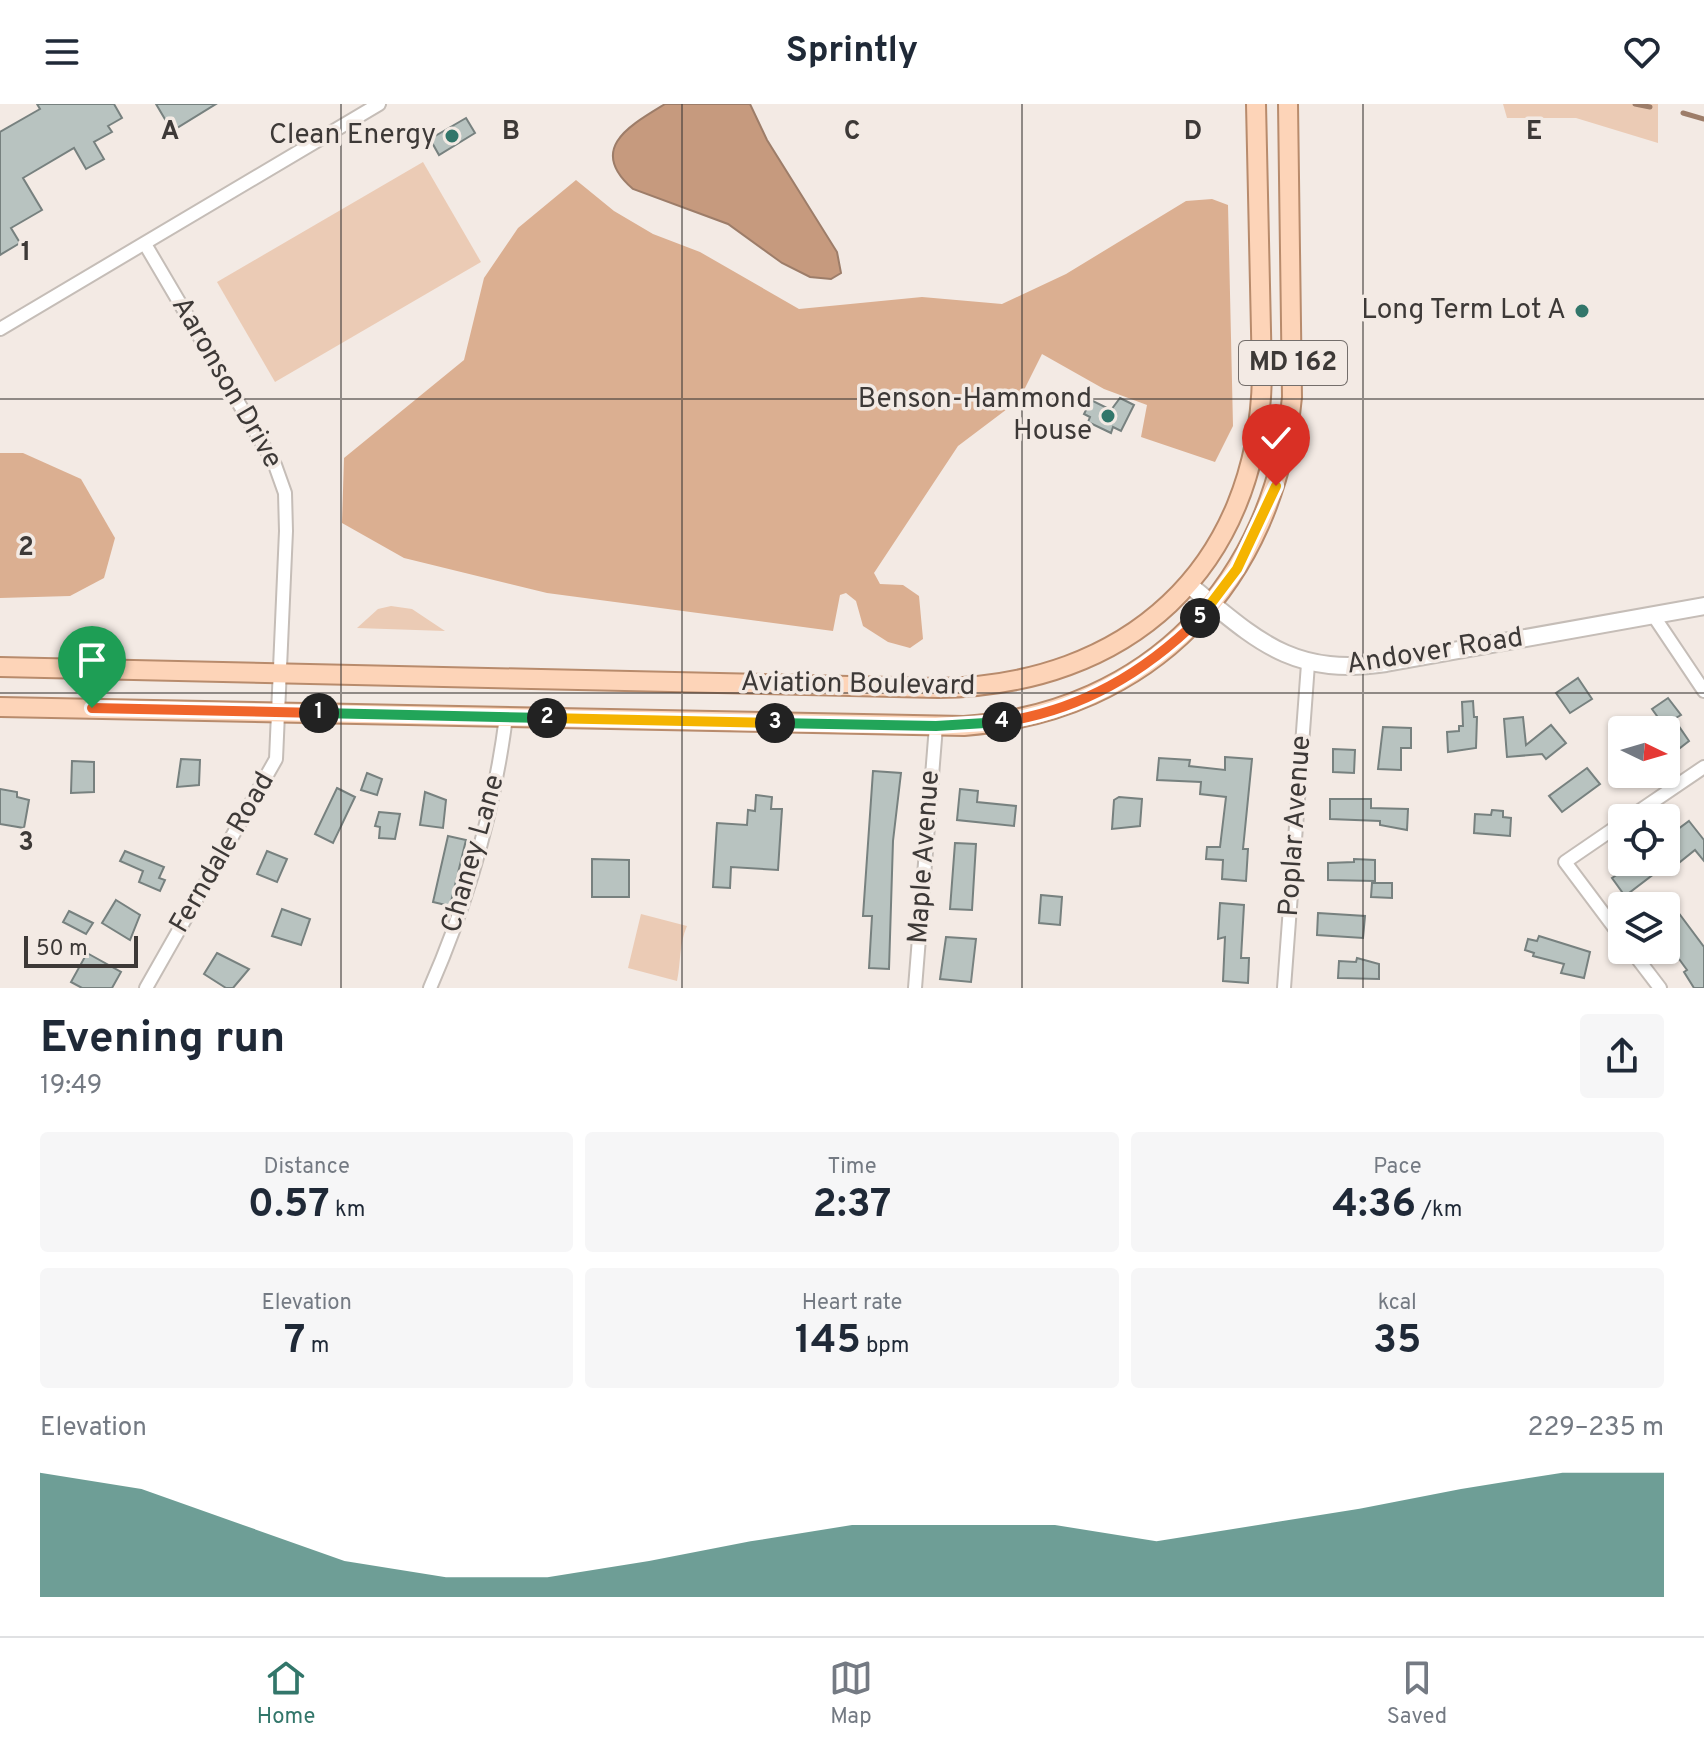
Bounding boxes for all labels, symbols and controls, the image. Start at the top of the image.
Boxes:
text: Sprintly [786,29,918,75]
icon: menu [40,30,84,74]
icon: heart [1620,30,1664,74]
text: A [161,116,179,149]
text: B [502,116,520,149]
text: C [844,116,860,149]
text: D [1184,116,1202,149]
text: E [1526,116,1542,149]
place label: Clean Energy [269,118,436,154]
marker: Clean Energy [443,127,461,145]
text: 1 [21,237,31,270]
street label: Aaronson Drive [162,291,290,475]
place label: Long Term Lot A [1361,293,1566,329]
marker: Long Term Lot A [1573,302,1591,320]
road number: MD 162 [1239,341,1347,385]
place label: Benson-Hammond House [858,382,1092,450]
pin [1242,404,1310,486]
marker: Benson-Hammond House [1099,407,1117,425]
icon: check [1254,416,1298,460]
text: 2 [18,532,34,565]
pin: 5 [1180,598,1220,638]
text: 5 [1193,604,1207,631]
street label: Andover Road [1344,620,1526,684]
pin [58,626,126,708]
icon: arrive [70,638,114,682]
street label: Aviation Boulevard [740,665,976,705]
pin: 1 [299,693,339,733]
pin: 2 [527,698,567,738]
text: 1 [315,699,323,726]
pin: 4 [982,702,1022,742]
pin: 3 [755,703,795,743]
text: 2 [540,704,554,731]
text: 4 [995,708,1009,735]
text: 3 [768,709,782,736]
north arrow [1608,716,1680,788]
map controls [1608,716,1680,964]
street label: Poplar Avenue [1272,734,1320,918]
street label: Ferndale Road [162,766,284,940]
street label: Maple Avenue [901,769,949,945]
street label: Chaney Lane [434,771,514,937]
button: locate [1608,804,1680,876]
text: 3 [18,827,34,860]
button: layers [1608,892,1680,964]
scale bar [24,932,138,968]
text: 50 m [36,936,88,963]
text: Evening run [40,1012,285,1068]
button: share [1580,1014,1664,1098]
text: 19:49 [40,1070,102,1103]
text: Distance [263,1154,350,1181]
text: Time [827,1154,877,1181]
text: Pace [1373,1154,1421,1181]
text: 0.57 [248,1181,330,1231]
text: 2:37 [813,1181,891,1231]
text: 4:36 [1332,1181,1416,1231]
text: km [330,1197,365,1224]
text: /km [1416,1197,1462,1224]
text: Elevation [261,1290,352,1317]
text: Heart rate [802,1290,902,1317]
text: kcal [1378,1290,1417,1317]
text: 7 [284,1317,305,1367]
text: 145 [795,1317,861,1367]
text: 35 [1373,1317,1422,1367]
text: m [305,1333,329,1360]
text: bpm [861,1333,909,1360]
text: Elevation [40,1412,147,1445]
text: 229–235 m [1528,1412,1664,1445]
tab: Home [257,1656,315,1731]
tab: Map [829,1656,873,1731]
tab: Saved [1387,1656,1447,1731]

